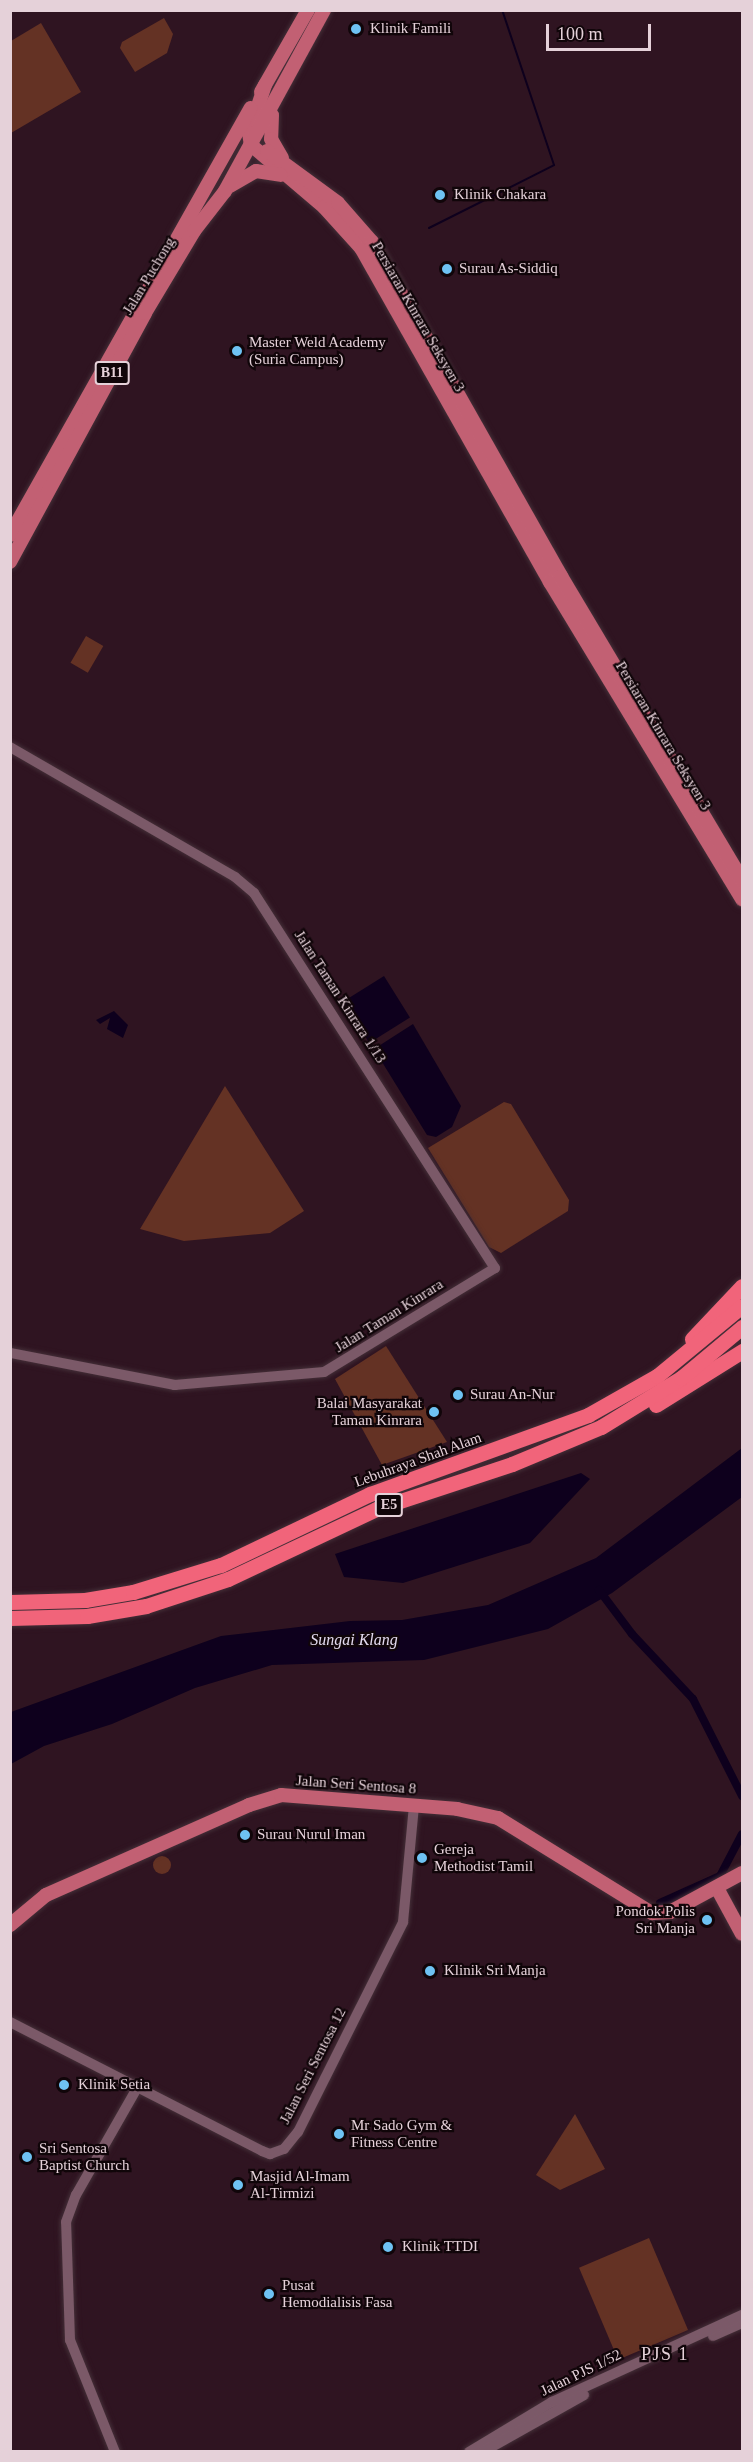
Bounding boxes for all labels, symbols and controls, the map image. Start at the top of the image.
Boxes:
scale bar [549,12,654,50]
marker: Klinik Famili [347,20,365,38]
place label: Klinik Famili [370,20,454,38]
text: 100 m [557,24,603,44]
marker: Klinik Chakara [431,186,449,204]
place label: Klinik Chakara [454,186,554,204]
street label: Jalan Puchong [115,228,183,324]
street label: Persiaran Kinrara Seksyen 3 [361,228,475,406]
place label: Surau As-Siddiq [459,260,569,278]
marker: Surau As-Siddiq [440,262,454,276]
place label: Master Weld Academy (Suria Campus) [249,333,406,368]
marker: Master Weld Academy (Suria Campus) [230,344,244,358]
road number: B11 [92,362,132,384]
street label: Persiaran Kinrara Seksyen 3 [605,648,721,824]
street label: Jalan Taman Kinrara 1/13 [285,919,395,1075]
street label: Jalan Taman Kinrara [325,1271,453,1361]
place label: Surau An-Nur [470,1386,566,1404]
marker: Surau An-Nur [451,1388,465,1402]
place label: Balai Masyarakat Taman Kinrara [302,1394,422,1429]
marker: Balai Masyarakat Taman Kinrara [427,1405,441,1419]
street label: Lebuhraya Shah Alam [343,1425,493,1495]
road number: E5 [374,1494,404,1516]
water label: Sungai Klang [305,1630,403,1650]
street label: Jalan Seri Sentosa 8 [287,1771,425,1799]
place label: Surau Nurul Iman [257,1826,383,1844]
marker: Surau Nurul Iman [238,1828,252,1842]
place label: Gereja Methodist Tamil [434,1840,547,1875]
marker: Gereja Methodist Tamil [415,1851,429,1865]
place label: Pondok Polis Sri Manja [604,1902,695,1937]
marker: Pondok Polis Sri Manja [700,1913,714,1927]
marker: Klinik Sri Manja [421,1962,439,1980]
place label: Klinik Sri Manja [444,1962,552,1980]
street label: Jalan Seri Sentosa 12 [272,1997,354,2135]
marker: Klinik Setia [55,2076,73,2094]
place label: Klinik Setia [78,2076,154,2094]
place label: Mr Sado Gym & Fitness Centre [351,2116,461,2151]
marker: Mr Sado Gym & Fitness Centre [332,2127,346,2141]
place label: Sri Sentosa Baptist Church [39,2139,143,2174]
marker: Sri Sentosa Baptist Church [20,2150,34,2164]
place label: Masjid Al-Imam Al-Tirmizi [250,2167,360,2202]
marker: Masjid Al-Imam Al-Tirmizi [231,2178,245,2192]
marker: Klinik TTDI [379,2238,397,2256]
place label: Klinik TTDI [402,2238,477,2256]
place label: Pusat Hemodialisis Fasa [282,2276,408,2311]
marker: Pusat Hemodialisis Fasa [260,2285,278,2303]
district label: PJS 1 [641,2343,689,2365]
street label: Jalan PJS 1/52 [535,2344,627,2402]

